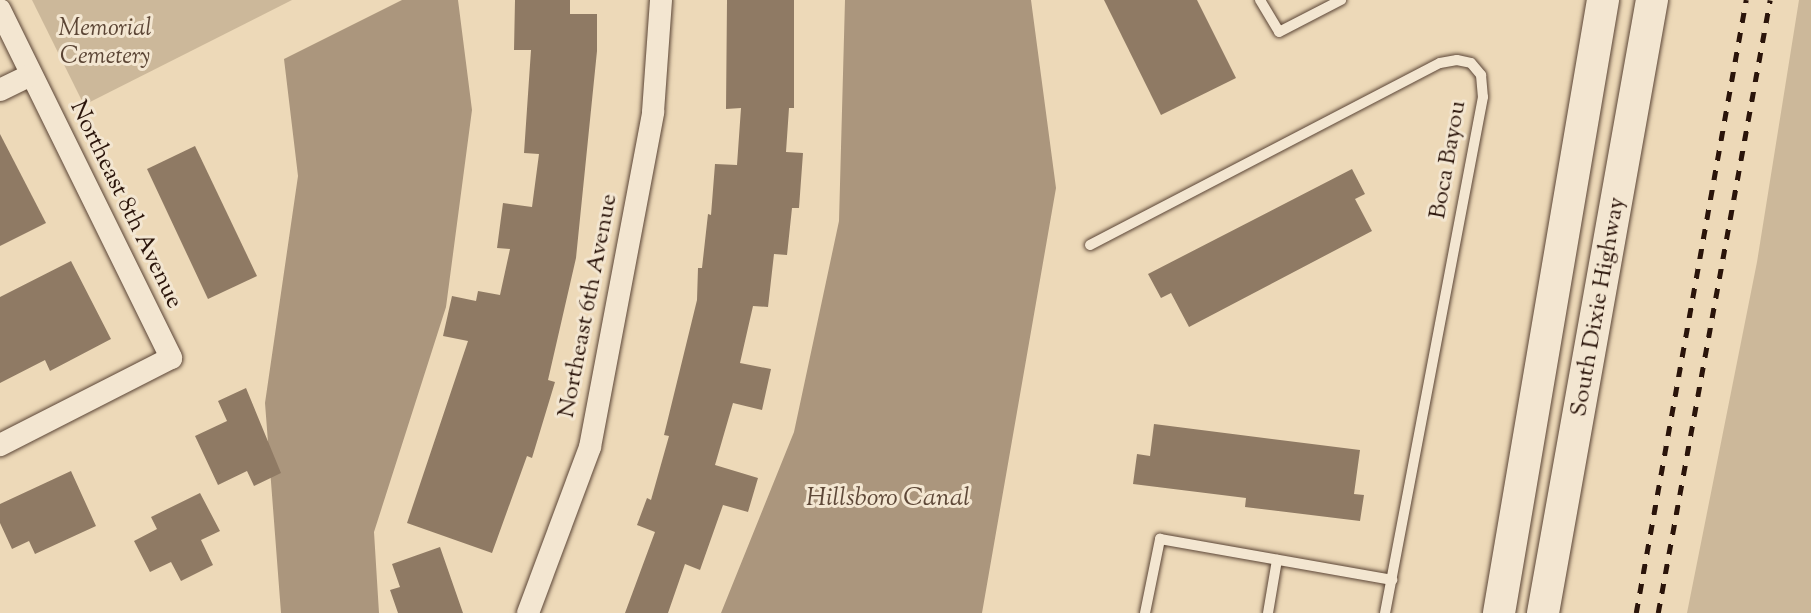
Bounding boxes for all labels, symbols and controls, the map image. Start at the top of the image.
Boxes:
park label: Memorial Cemetery [58,16,152,72]
street label: Northeast 8th Avenue [62,96,188,314]
street label: Boca Bayou [1424,99,1474,221]
street label: Northeast 6th Avenue [553,192,625,420]
street label: South Dixie Highway [1566,195,1632,419]
water label: Hillsboro Canal [806,483,970,515]

